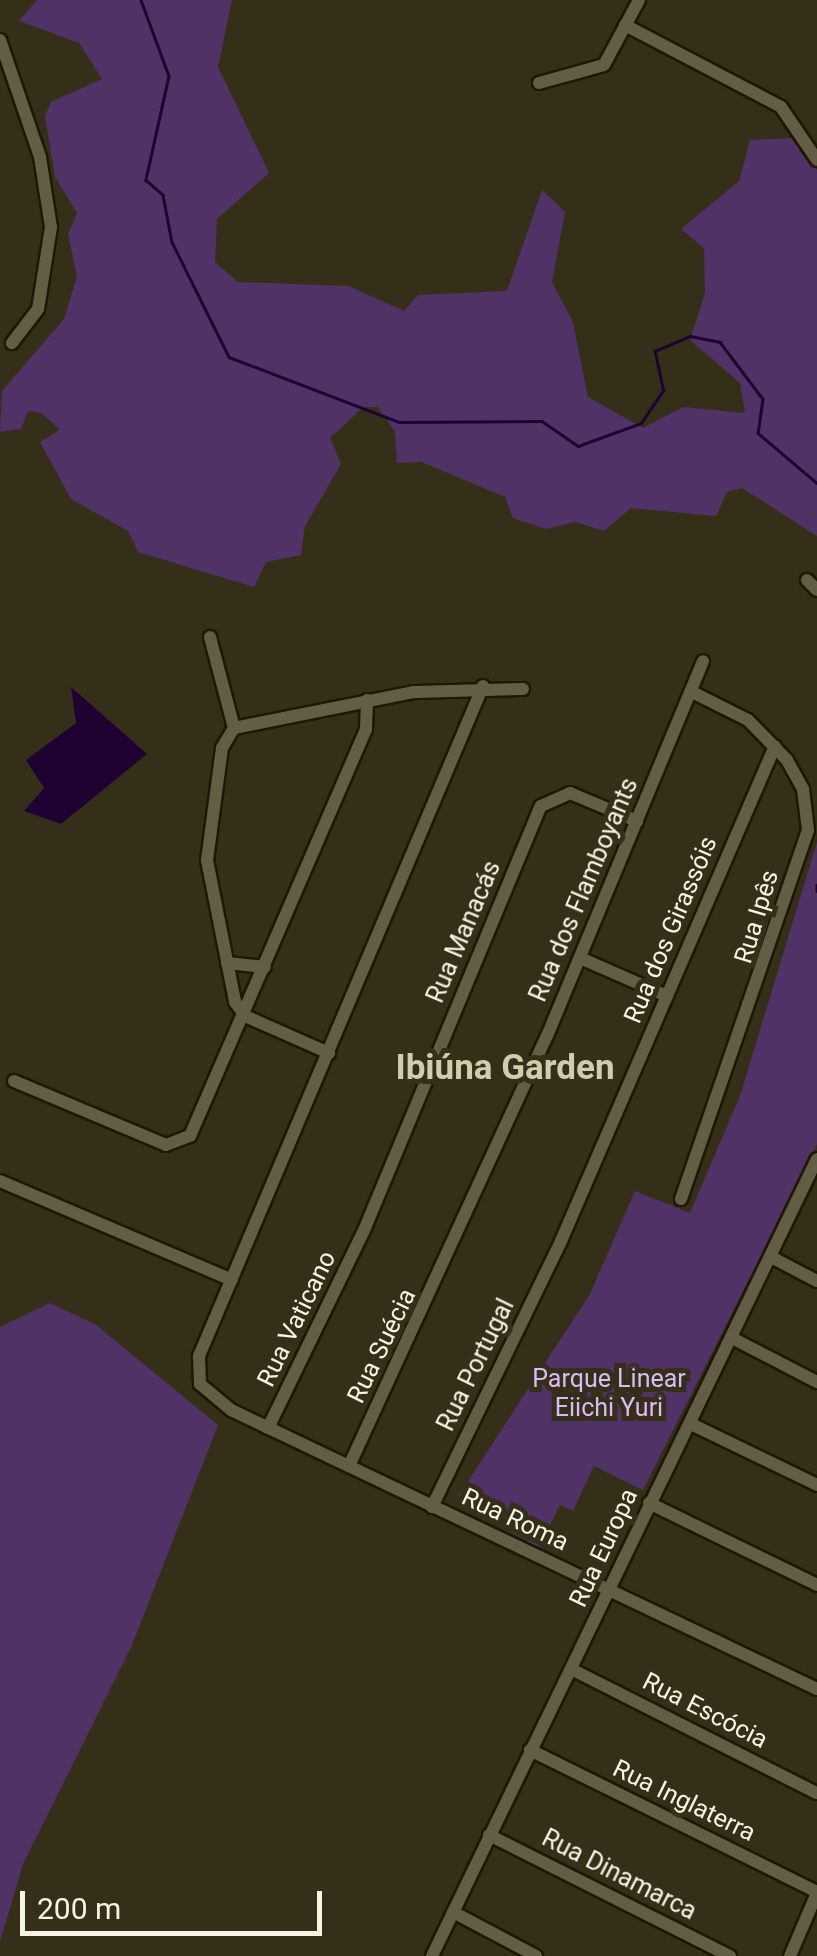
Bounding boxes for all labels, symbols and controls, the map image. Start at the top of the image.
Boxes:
street label: Rua dos Flamboyants [523,774,645,1006]
street label: Rua dos Girassóis [618,832,724,1028]
street label: Rua Manacás [421,856,507,1008]
street label: Rua Ipês [729,867,785,967]
district label: Ibiúna Garden [395,1047,615,1089]
street label: Rua Vaticano [251,1246,343,1392]
street label: Rua Suécia [341,1284,423,1408]
street label: Rua Portugal [431,1294,521,1436]
park label: Parque Linear Eiichi Yuri [532,1365,686,1424]
street label: Rua Roma [457,1482,573,1558]
street label: Rua Europa [564,1484,644,1612]
street label: Rua Escócia [638,1667,772,1755]
street label: Rua Inglaterra [608,1754,760,1848]
street label: Rua Dinamarca [537,1823,701,1927]
scale bar [25,1871,328,1933]
text: 200 m [37,1891,121,1926]

